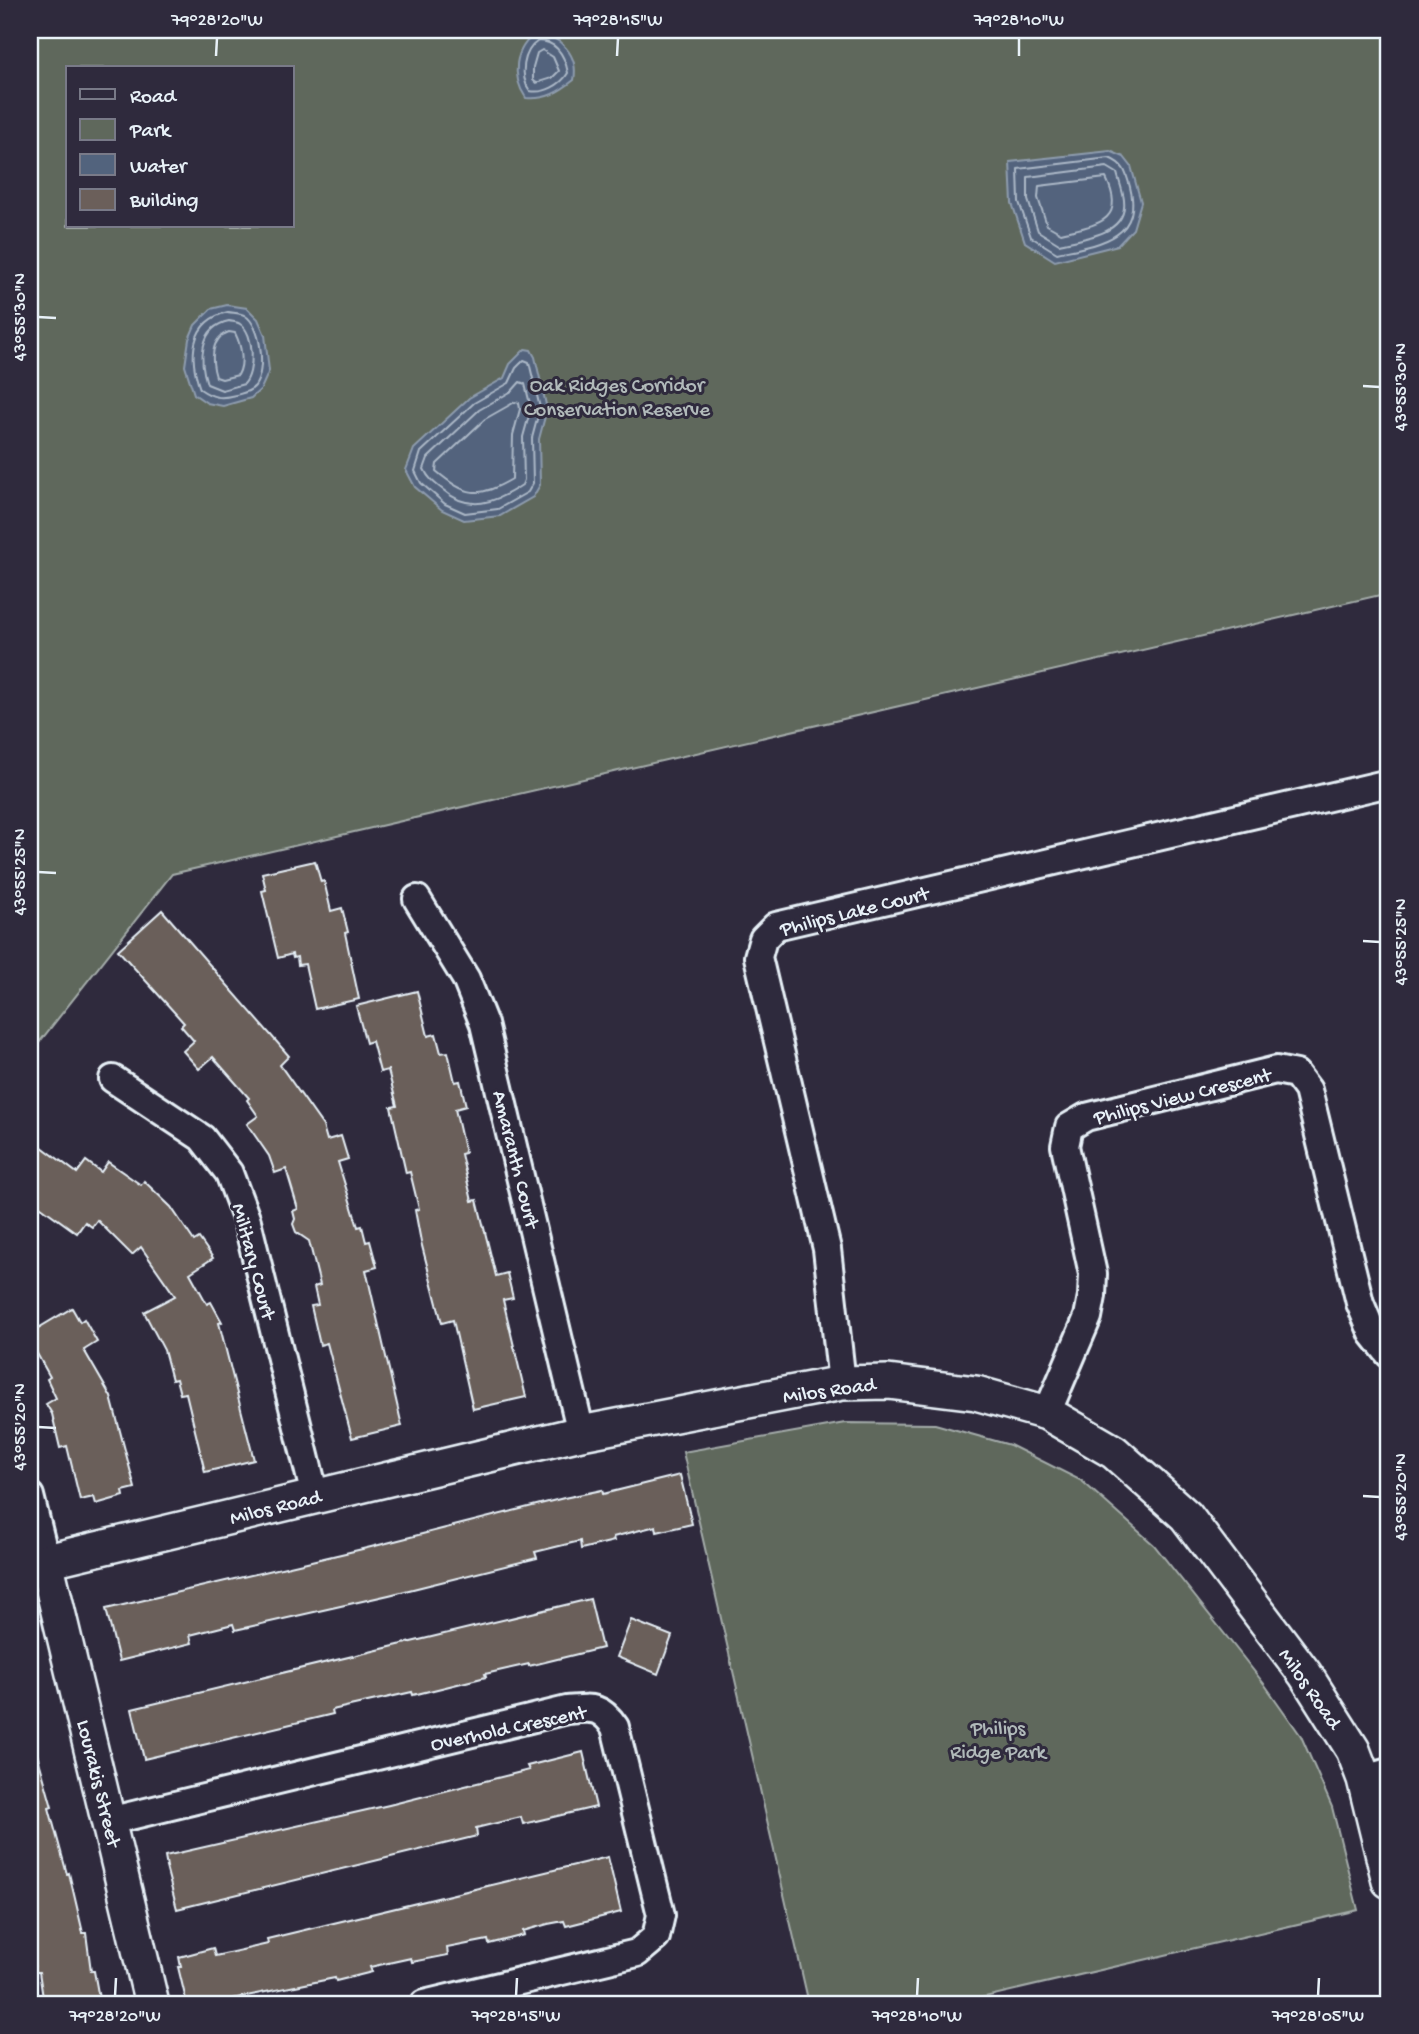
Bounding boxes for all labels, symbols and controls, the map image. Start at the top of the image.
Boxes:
text: 79°28'20"W [170,11,263,32]
text: 79°28'15"W [572,11,663,32]
text: 79°28'10"W [973,11,1064,32]
legend [66,66,294,228]
text: Road [130,86,178,111]
text: Park [129,120,173,145]
text: Water [130,156,188,181]
text: Building [129,190,199,215]
text: 43°55'30"N [11,273,32,361]
text: 43°55'30"N [1392,343,1413,431]
park label: Oak Ridges Corridor Conservation Reserve [524,375,711,424]
text: 43°55'25"N [11,829,32,915]
street label: Philips Lake Court [777,882,934,944]
text: 43°55'25"N [1392,899,1413,985]
street label: Philips View Crescent [1091,1064,1276,1133]
street label: Amaranth Court [484,1088,543,1234]
street label: Military Court [224,1201,280,1325]
street label: Milos Road [782,1373,879,1411]
text: 43°55'20"N [11,1383,32,1471]
text: 43°55'20"N [1392,1453,1413,1541]
street label: Milos Road [228,1486,326,1533]
street label: Milos Road [1271,1645,1346,1737]
street label: Overhold Crescent [429,1701,591,1759]
street label: Lourakis Street [69,1718,125,1852]
park label: Philips Ridge Park [950,1718,1048,1767]
text: 79°28'20"W [68,2007,161,2028]
text: 79°28'15"W [470,2007,561,2028]
text: 79°28'10"W [871,2007,962,2028]
text: 79°28'05"W [1271,2007,1364,2028]

